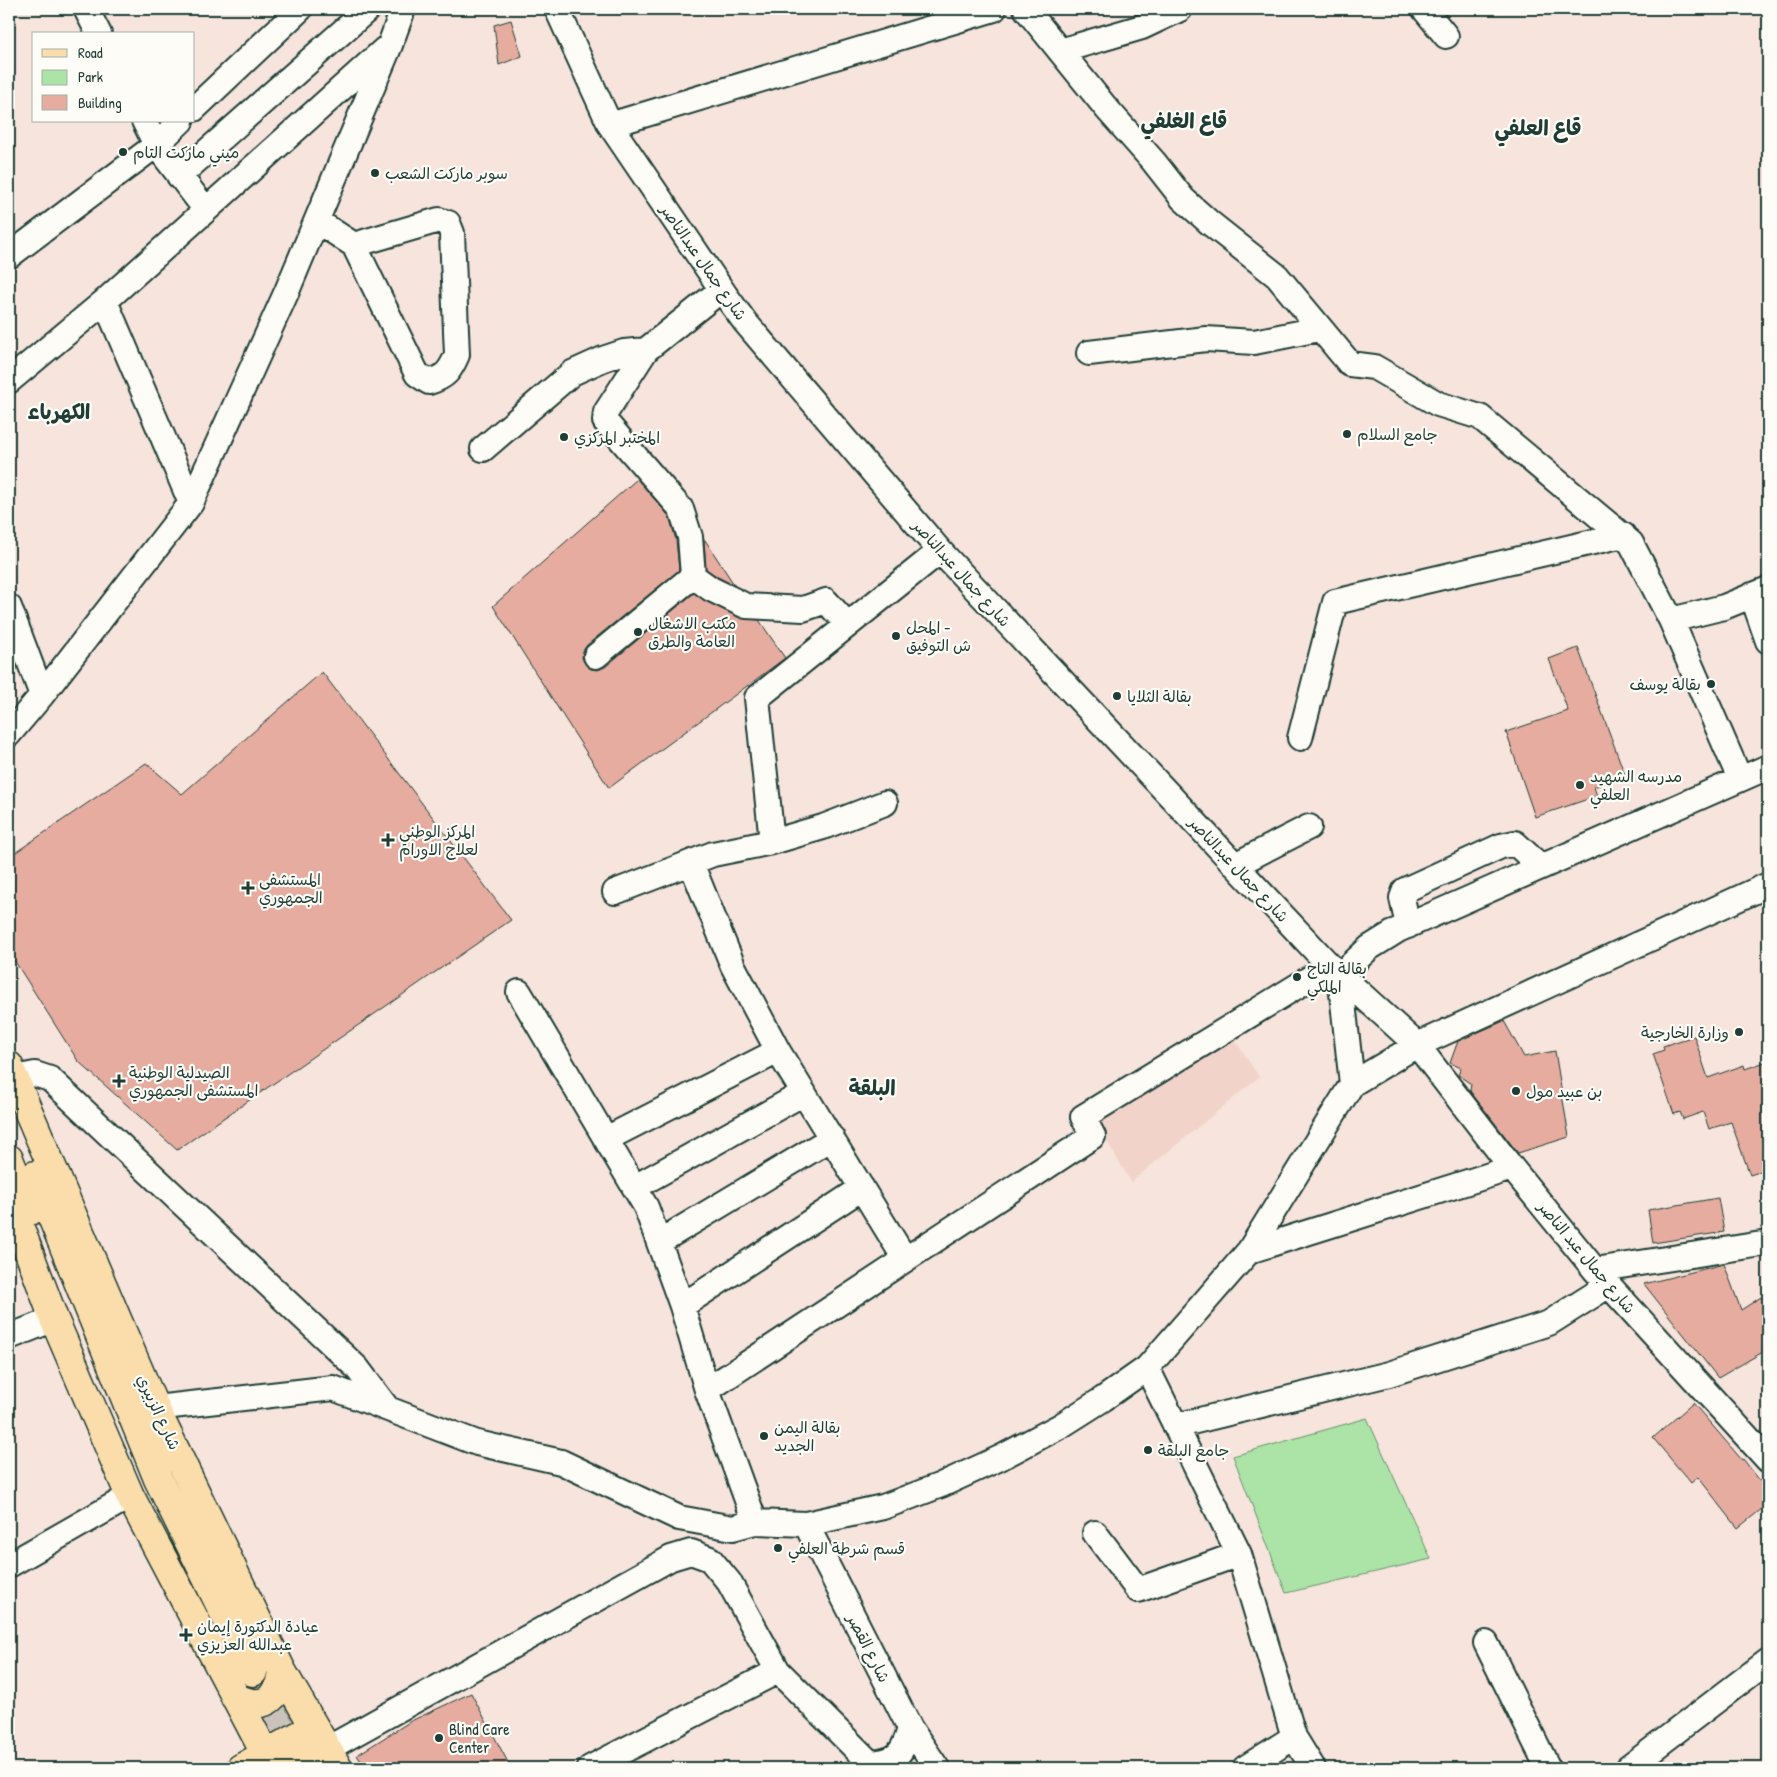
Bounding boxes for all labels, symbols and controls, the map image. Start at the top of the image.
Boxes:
legend [32,32,195,122]
text: Road [78,42,103,63]
text: Park [78,66,103,87]
text: Building [78,92,122,113]
district label: قاع الغلفي [1141,106,1227,140]
district label: قاع العلفي [1495,113,1581,147]
place label: ميني ماركت التام [133,141,239,167]
marker: ميني ماركت التام [117,146,129,158]
place label: سوبر ماركت الشعب [385,162,508,184]
marker: سوبر ماركت الشعب [369,167,381,179]
street label: شارع جمال عبدالناصر [654,198,752,325]
district label: الكهرباء [28,397,90,426]
place label: جامع السلام [1357,423,1438,447]
place label: المختبر المركزي [574,426,660,449]
marker: جامع السلام [1341,428,1353,440]
marker: المختبر المركزي [558,431,570,443]
street label: شارع جمال عبدالناصر [906,513,1016,632]
place label: مكتب الاشغال العامة والطرق [648,612,736,652]
place label: المحل - ش التوفيق [906,616,971,656]
marker: مكتب الاشغال العامة والطرق [632,626,644,638]
marker: المحل - ش التوفيق [890,630,902,642]
place label: بقالة يوسف [1629,673,1701,695]
marker: بقالة يوسف [1705,678,1717,690]
place label: بقالة الثلايا [1127,685,1192,707]
marker: بقالة الثلايا [1111,690,1123,702]
place label: مدرسه الشهيد العلفي [1590,765,1682,809]
marker: مدرسه الشهيد العلفي [1574,779,1586,791]
street label: شارع جمال عبدالناصر [1182,810,1294,927]
place label: المركز الوطني لعلاج الاورام [399,820,478,862]
marker: المركز الوطني لعلاج الاورام [381,833,395,847]
place label: المستشفى الجمهوري [259,868,323,909]
marker: المستشفى الجمهوري [241,881,255,895]
place label: بقالة التاج الملكي [1307,957,1367,1001]
marker: بقالة التاج الملكي [1291,971,1303,983]
place label: وزارة الخارجية [1641,1021,1729,1043]
marker: وزارة الخارجية [1733,1026,1745,1038]
place label: الصيدلية الوطنية المستشفى الجمهوري [129,1061,258,1102]
district label: البلقة [848,1073,896,1102]
marker: الصيدلية الوطنية المستشفى الجمهوري [113,1075,125,1087]
place label: بن عبيد مول [1526,1080,1602,1102]
marker: بن عبيد مول [1510,1085,1522,1097]
street label: شارع جمال عبد الناصر [1531,1195,1641,1319]
street label: شارع الزبيري [131,1371,186,1454]
place label: بقالة اليمن الجديد [774,1416,840,1456]
marker: بقالة اليمن الجديد [758,1430,770,1442]
place label: جامع البلقة [1158,1439,1229,1462]
marker: جامع البلقة [1142,1444,1154,1456]
place label: قسم شرطة العلفي [788,1537,905,1563]
marker: قسم شرطة العلفي [772,1542,784,1554]
street label: شارع القصر [841,1608,896,1686]
place label: عيادة الدكتورة إيمان عبدالله العزيزي [197,1615,319,1656]
marker: عيادة الدكتورة إيمان عبدالله العزيزي [179,1628,193,1642]
place label: Blind Care Center [449,1718,510,1758]
marker: Blind Care Center [433,1732,445,1744]

